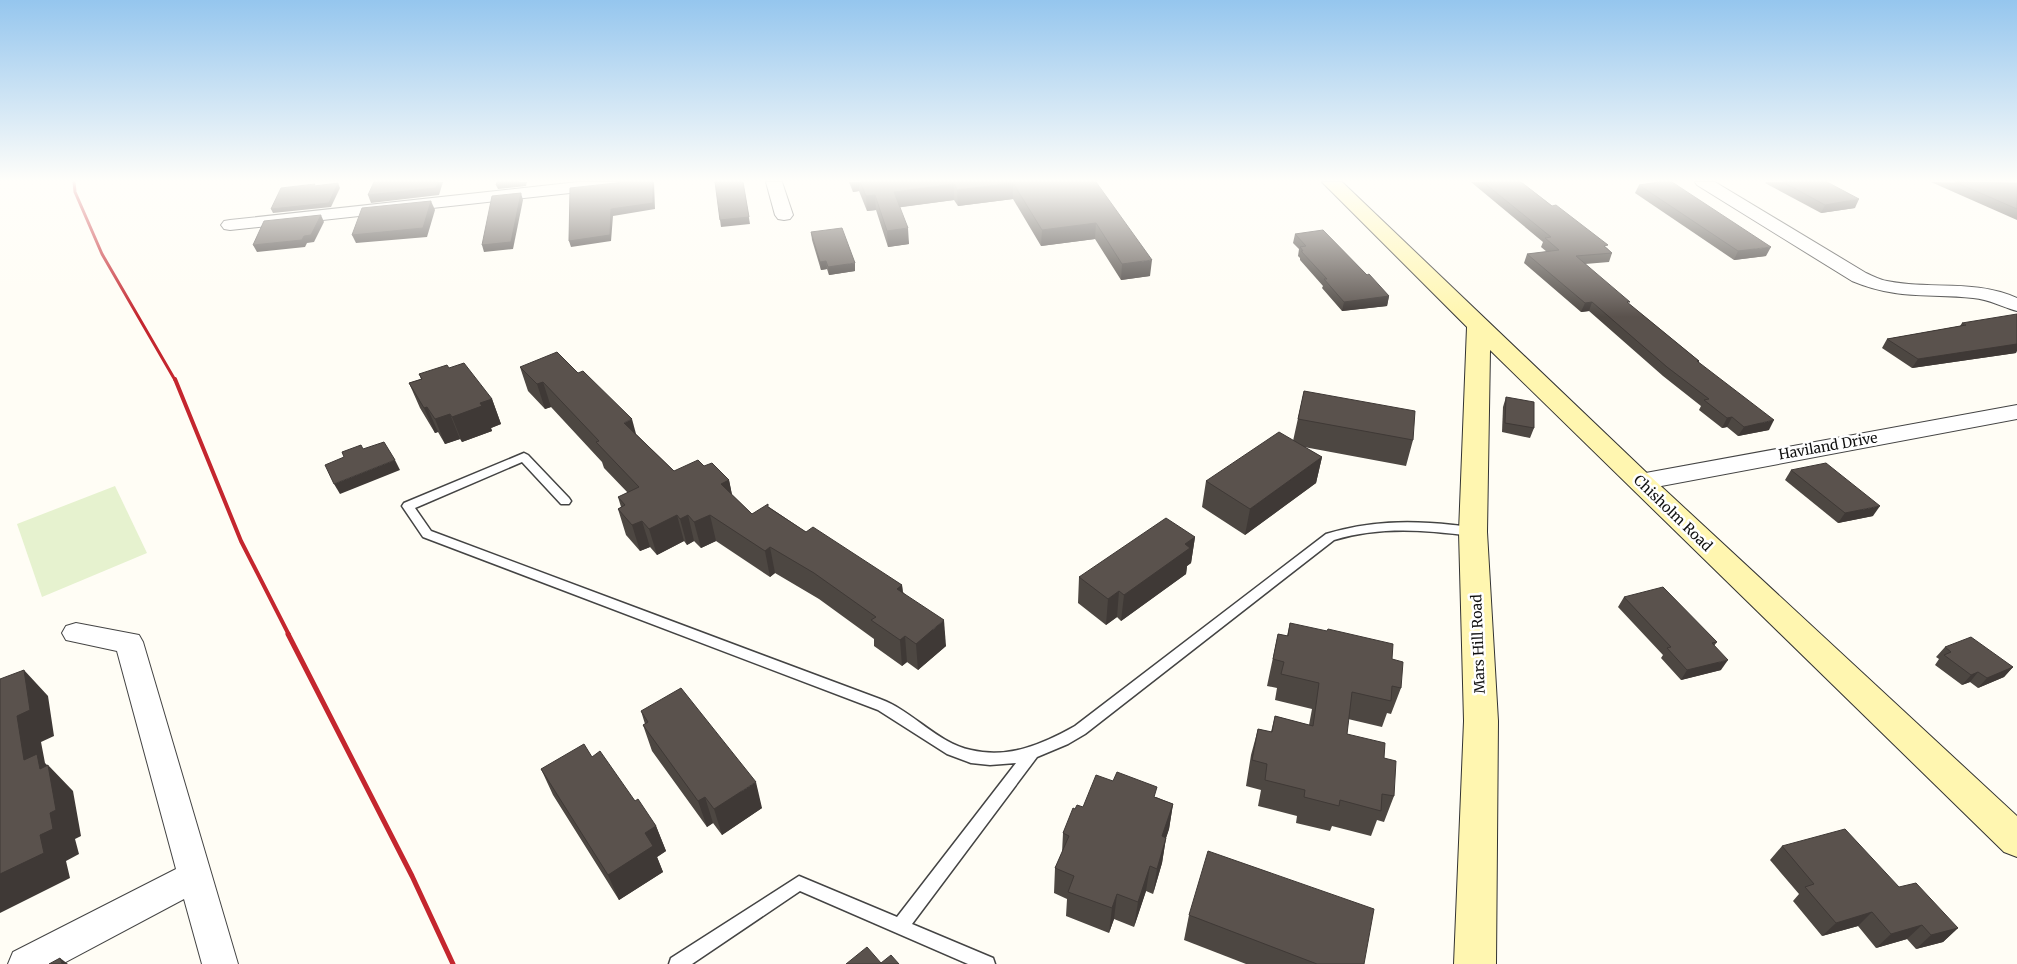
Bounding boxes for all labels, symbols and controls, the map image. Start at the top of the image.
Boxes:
street label: Haviland Drive [1777,428,1879,464]
street label: Chisholm Road [1630,471,1716,555]
street label: Mars Hill Road [1467,593,1489,694]

